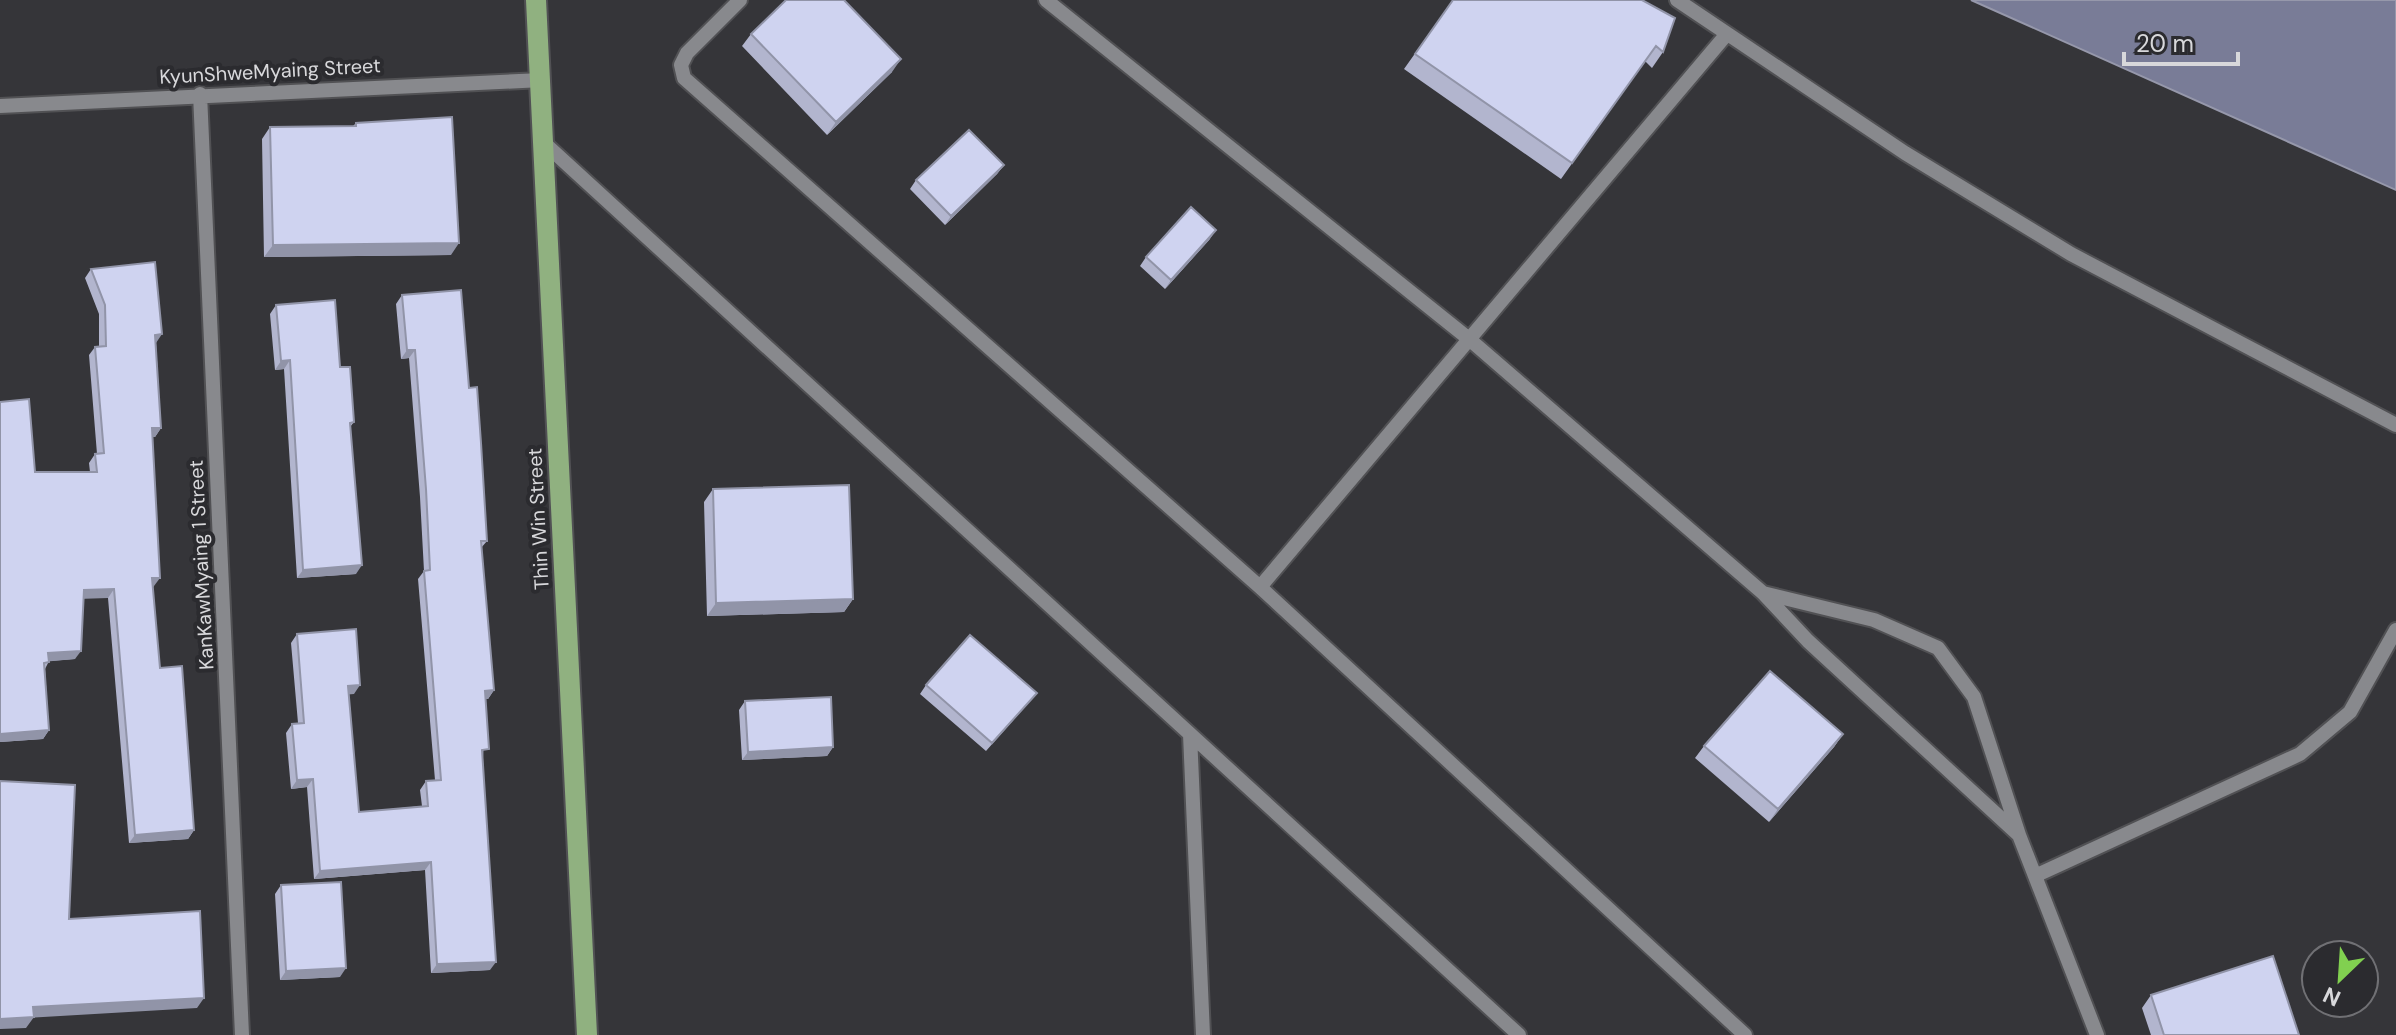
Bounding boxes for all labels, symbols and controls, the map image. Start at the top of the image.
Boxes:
scale bar [2124,16,2238,66]
text: 20 m [2136,28,2194,59]
street label: KyunShweMyaing Street [159,52,382,90]
street label: Thin Win Street [521,447,555,591]
street label: KanKawMyaing 1 Street [183,459,219,671]
north arrow [2300,939,2380,1019]
text: N [2318,980,2345,1013]

